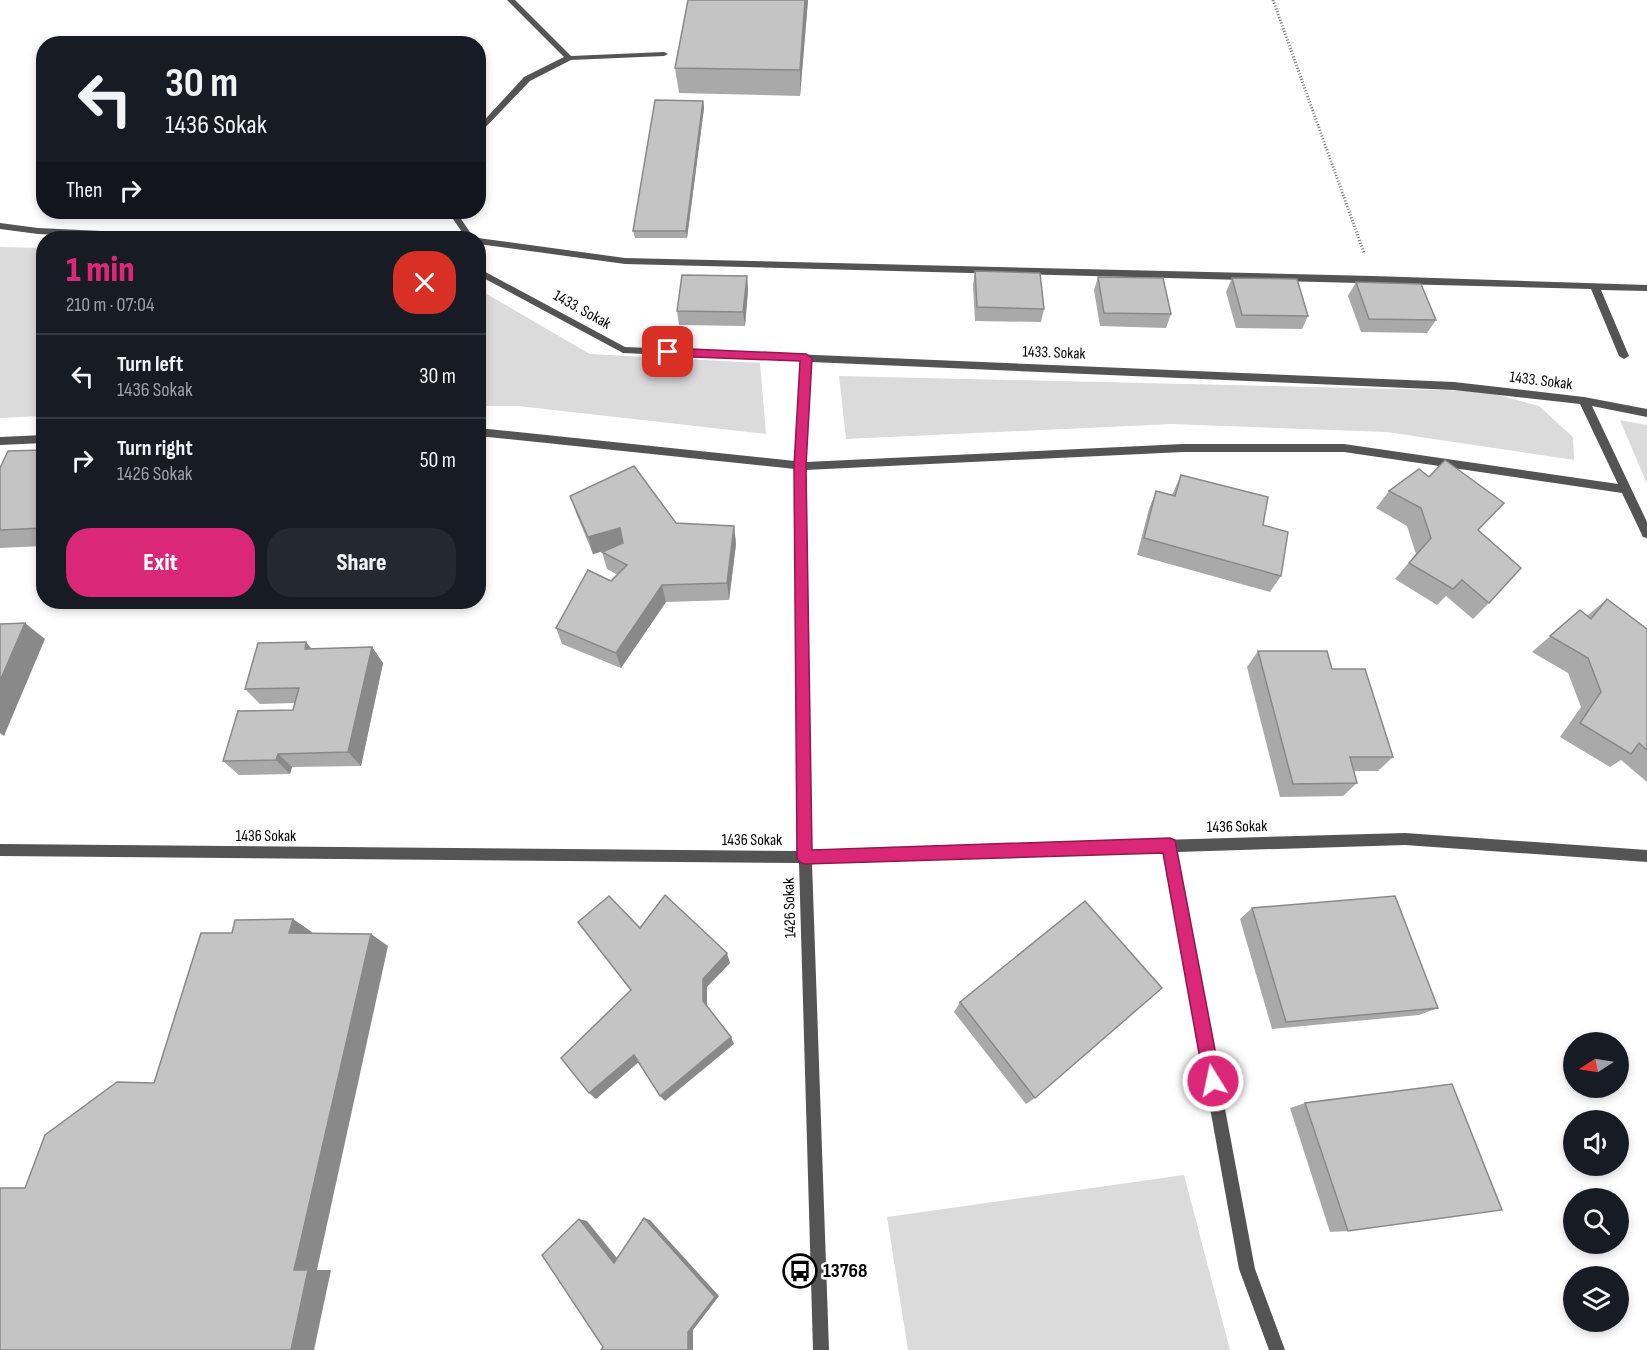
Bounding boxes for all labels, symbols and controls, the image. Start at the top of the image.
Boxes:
text: 30 m [165,58,238,109]
icon: left [66,60,144,138]
text: 1436 Sokak [165,109,267,141]
icon: right [114,174,147,207]
text: Then [66,177,102,204]
text: 1 min [66,249,134,292]
button: close [393,251,456,314]
street label: 1433. Sokak [550,286,614,334]
text: 210 m · 07:04 [66,293,154,317]
pin [642,326,693,377]
icon: arrive [651,335,684,368]
street label: 1433. Sokak [1022,342,1086,364]
text: Turn left [117,351,183,378]
icon: left [66,360,99,393]
text: 30 m [419,363,456,390]
street label: 1433. Sokak [1508,368,1574,394]
text: 1436 Sokak [117,378,193,402]
text: Turn right [117,435,193,462]
icon: right [66,444,99,477]
text: 50 m [420,447,456,474]
text: 1426 Sokak [117,462,192,486]
button: Exit [66,528,255,597]
button: Share [267,528,456,597]
street label: 1436 Sokak [1207,817,1267,837]
street label: 1436 Sokak [236,827,296,846]
street label: 1436 Sokak [722,831,782,850]
street label: 1426 Sokak [779,877,801,939]
north arrow [1563,1032,1629,1098]
map controls [1563,1032,1629,1332]
position arrow [1181,1049,1245,1113]
button: sound [1563,1110,1629,1176]
button: search [1563,1188,1629,1254]
bus stop icon: 13768 [782,1253,818,1289]
place label: 13768 [823,1259,867,1283]
button: layers [1563,1266,1629,1332]

